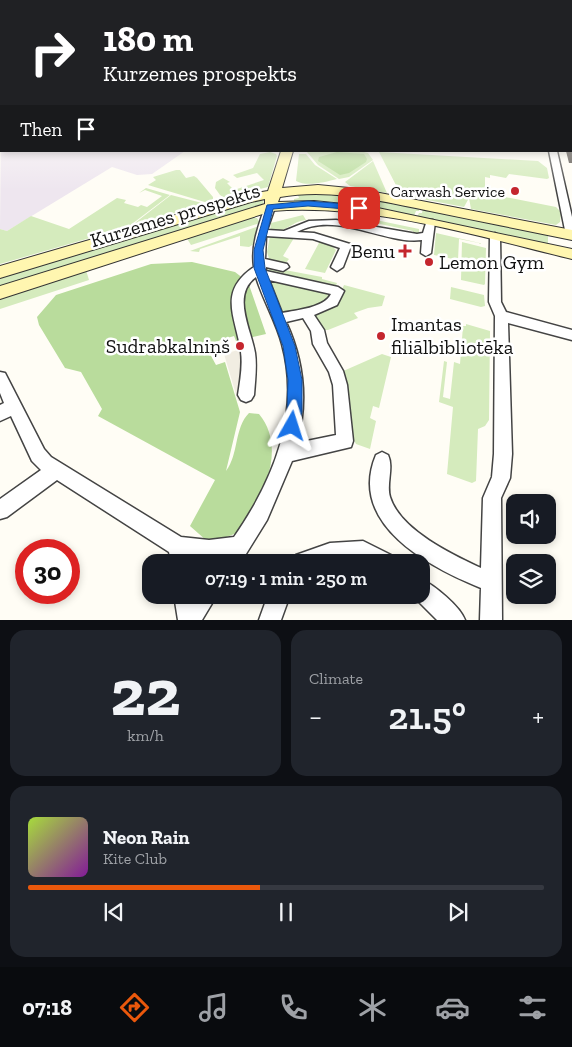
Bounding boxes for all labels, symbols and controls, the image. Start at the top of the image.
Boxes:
text: 180 m [103,18,193,60]
icon: right [20,20,85,85]
text: Kurzemes prospekts [103,60,297,87]
icon: arrive [72,115,100,143]
text: Then [20,118,62,141]
street label: Kurzemes prospekts [87,178,263,252]
place label: Carwash Service [390,182,505,201]
marker: Carwash Service [509,185,521,197]
pin [338,187,380,229]
icon: arrive [345,194,373,222]
place label: Benu [351,239,395,263]
marker: Benu [399,245,411,257]
place label: Lemon Gym [439,250,545,274]
marker: Lemon Gym [423,256,435,268]
place label: Imantas filiālbibliotēka [391,312,514,359]
marker: Imantas filiālbibliotēka [375,330,387,342]
place label: Sudrabkalniņš [106,334,230,358]
marker: Sudrabkalniņš [234,340,246,352]
position arrow [265,399,317,451]
map controls [506,494,556,604]
button: sound [506,494,556,544]
speed limit sign: 30 [15,539,80,604]
button: layers [506,554,556,604]
text: 07:19 · 1 min · 250 m [205,567,367,590]
text: 22 [111,654,180,732]
text: Climate [309,669,363,688]
text: 21.5° [388,693,466,739]
text: − [309,700,322,733]
text: + [532,700,544,733]
text: km/h [127,726,164,745]
text: Neon Rain [103,826,190,849]
text: Kite Club [103,849,167,868]
icon: previous [100,898,128,926]
icon: pause [272,898,300,926]
icon: next [444,898,472,926]
icon: directions [117,990,152,1025]
icon: music [196,990,231,1025]
icon: phone [276,990,311,1025]
icon: climate [355,990,390,1025]
icon: car [435,990,470,1025]
icon: filters [515,990,550,1025]
text: 07:18 [22,994,72,1021]

